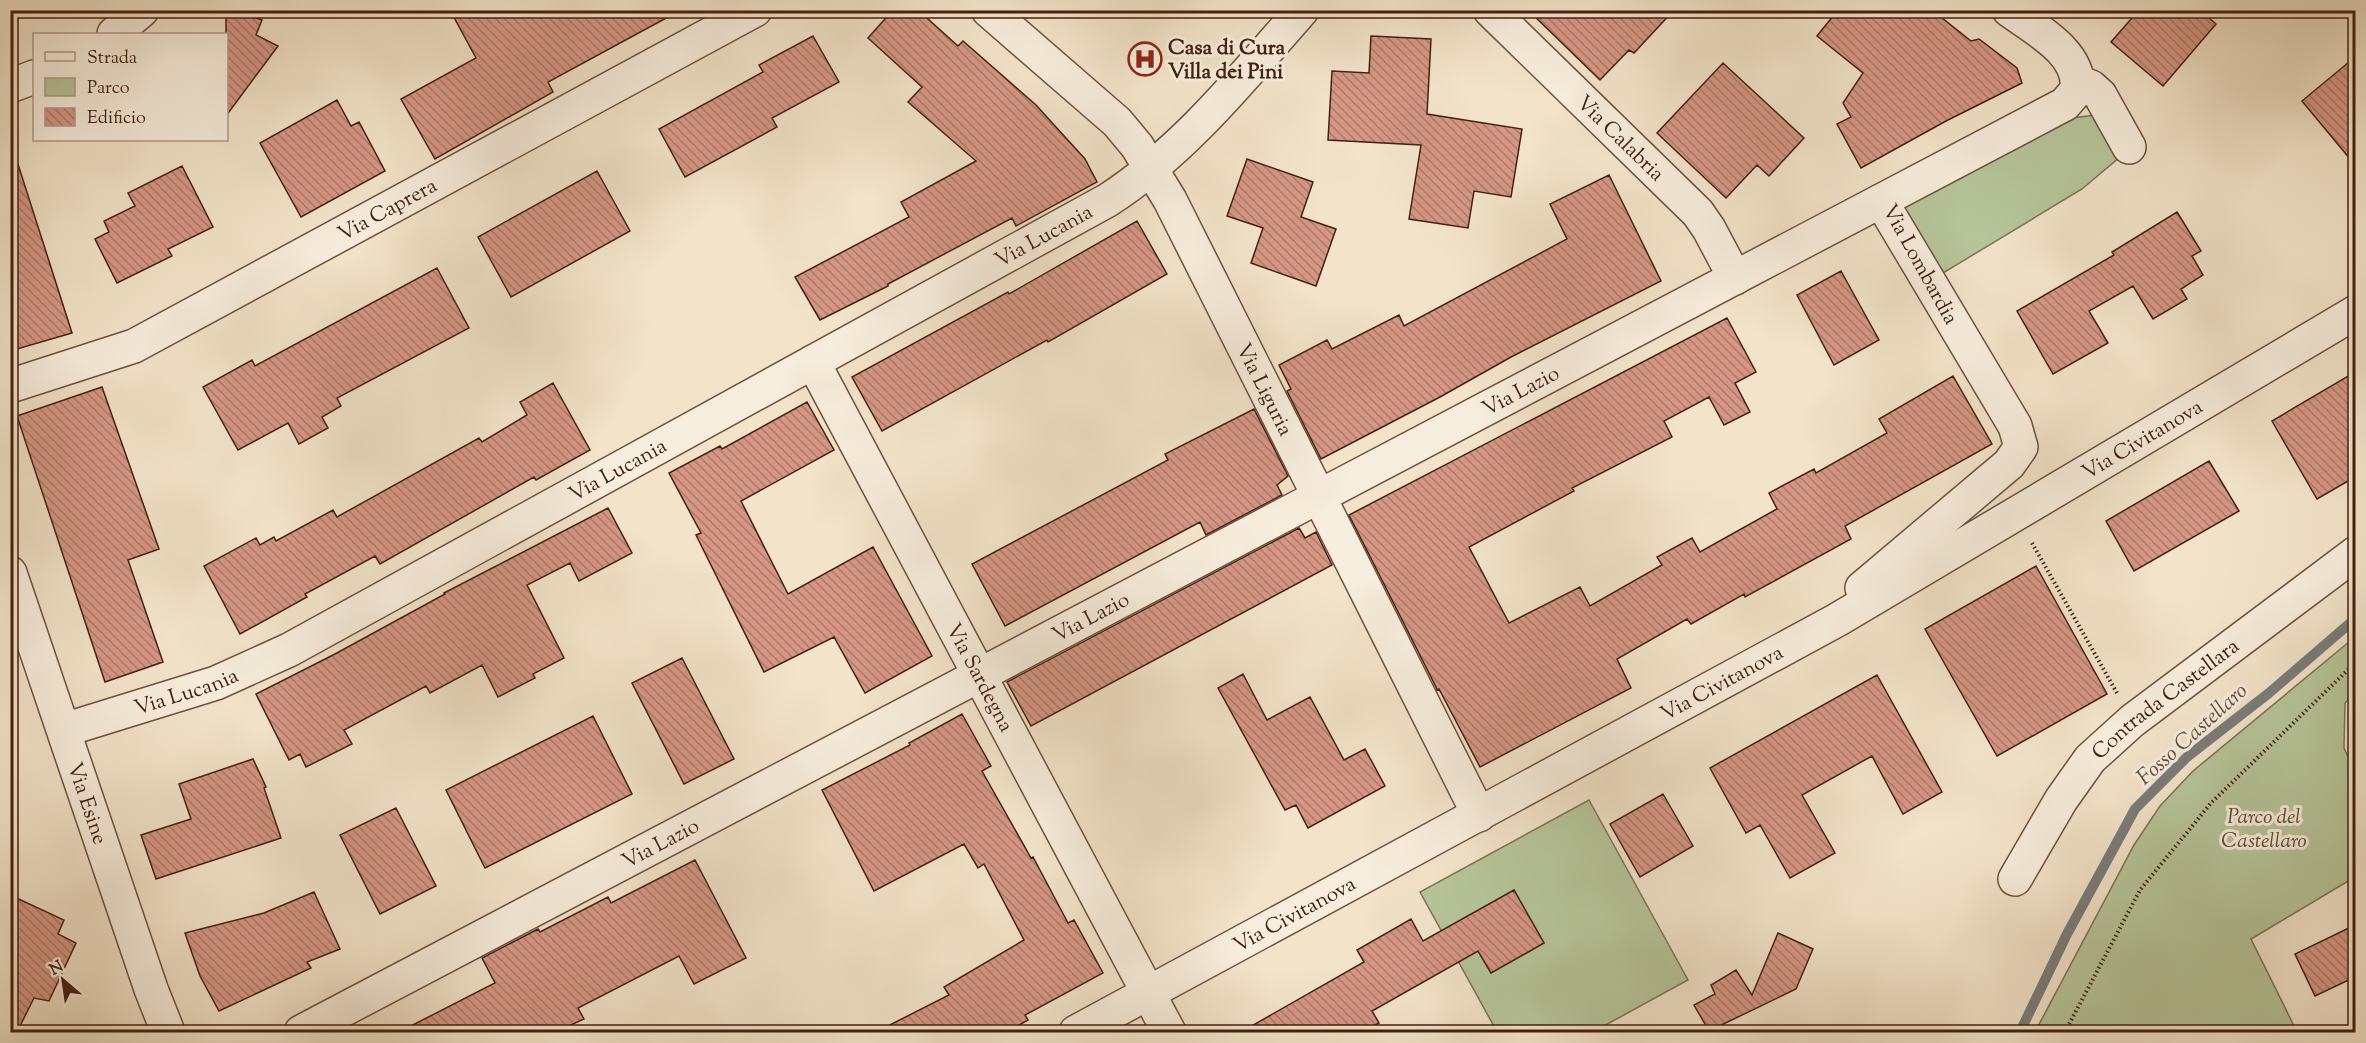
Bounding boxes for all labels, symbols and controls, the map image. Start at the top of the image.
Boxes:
legend [33,33,228,141]
place label: Casa di Cura Villa dei Pini [1168,34,1286,88]
hospital icon: Casa di Cura Villa dei Pini [1127,41,1163,77]
text: Strada [87,46,137,72]
text: Parco [87,76,130,102]
street label: Via Calabria [1569,89,1671,190]
text: Edificio [87,106,146,132]
street label: Via Caprera [333,172,443,250]
street label: Via Lucania [990,198,1099,276]
street label: Via Lombardia [1874,199,1965,331]
street label: Via Liguria [1227,338,1299,442]
street label: Via Lazio [1478,359,1565,425]
street label: Via Civitanova [2077,393,2209,488]
street label: Via Lucania [564,432,673,510]
street label: Via Lazio [1047,586,1135,651]
street label: Via Sardegna [937,618,1020,738]
street label: Contrada Castellara [2086,632,2247,768]
street label: Via Civitanova [1656,639,1790,730]
street label: Via Lucania [131,662,244,724]
water label: Fosso Castellaro [2130,676,2256,794]
street label: Via Esine [58,759,114,849]
park label: Parco del Castellaro [2221,803,2307,857]
street label: Via Lazio [617,812,705,877]
street label: Via Civitanova [1228,870,1362,961]
north arrow [33,950,93,1010]
text: N [46,956,68,982]

